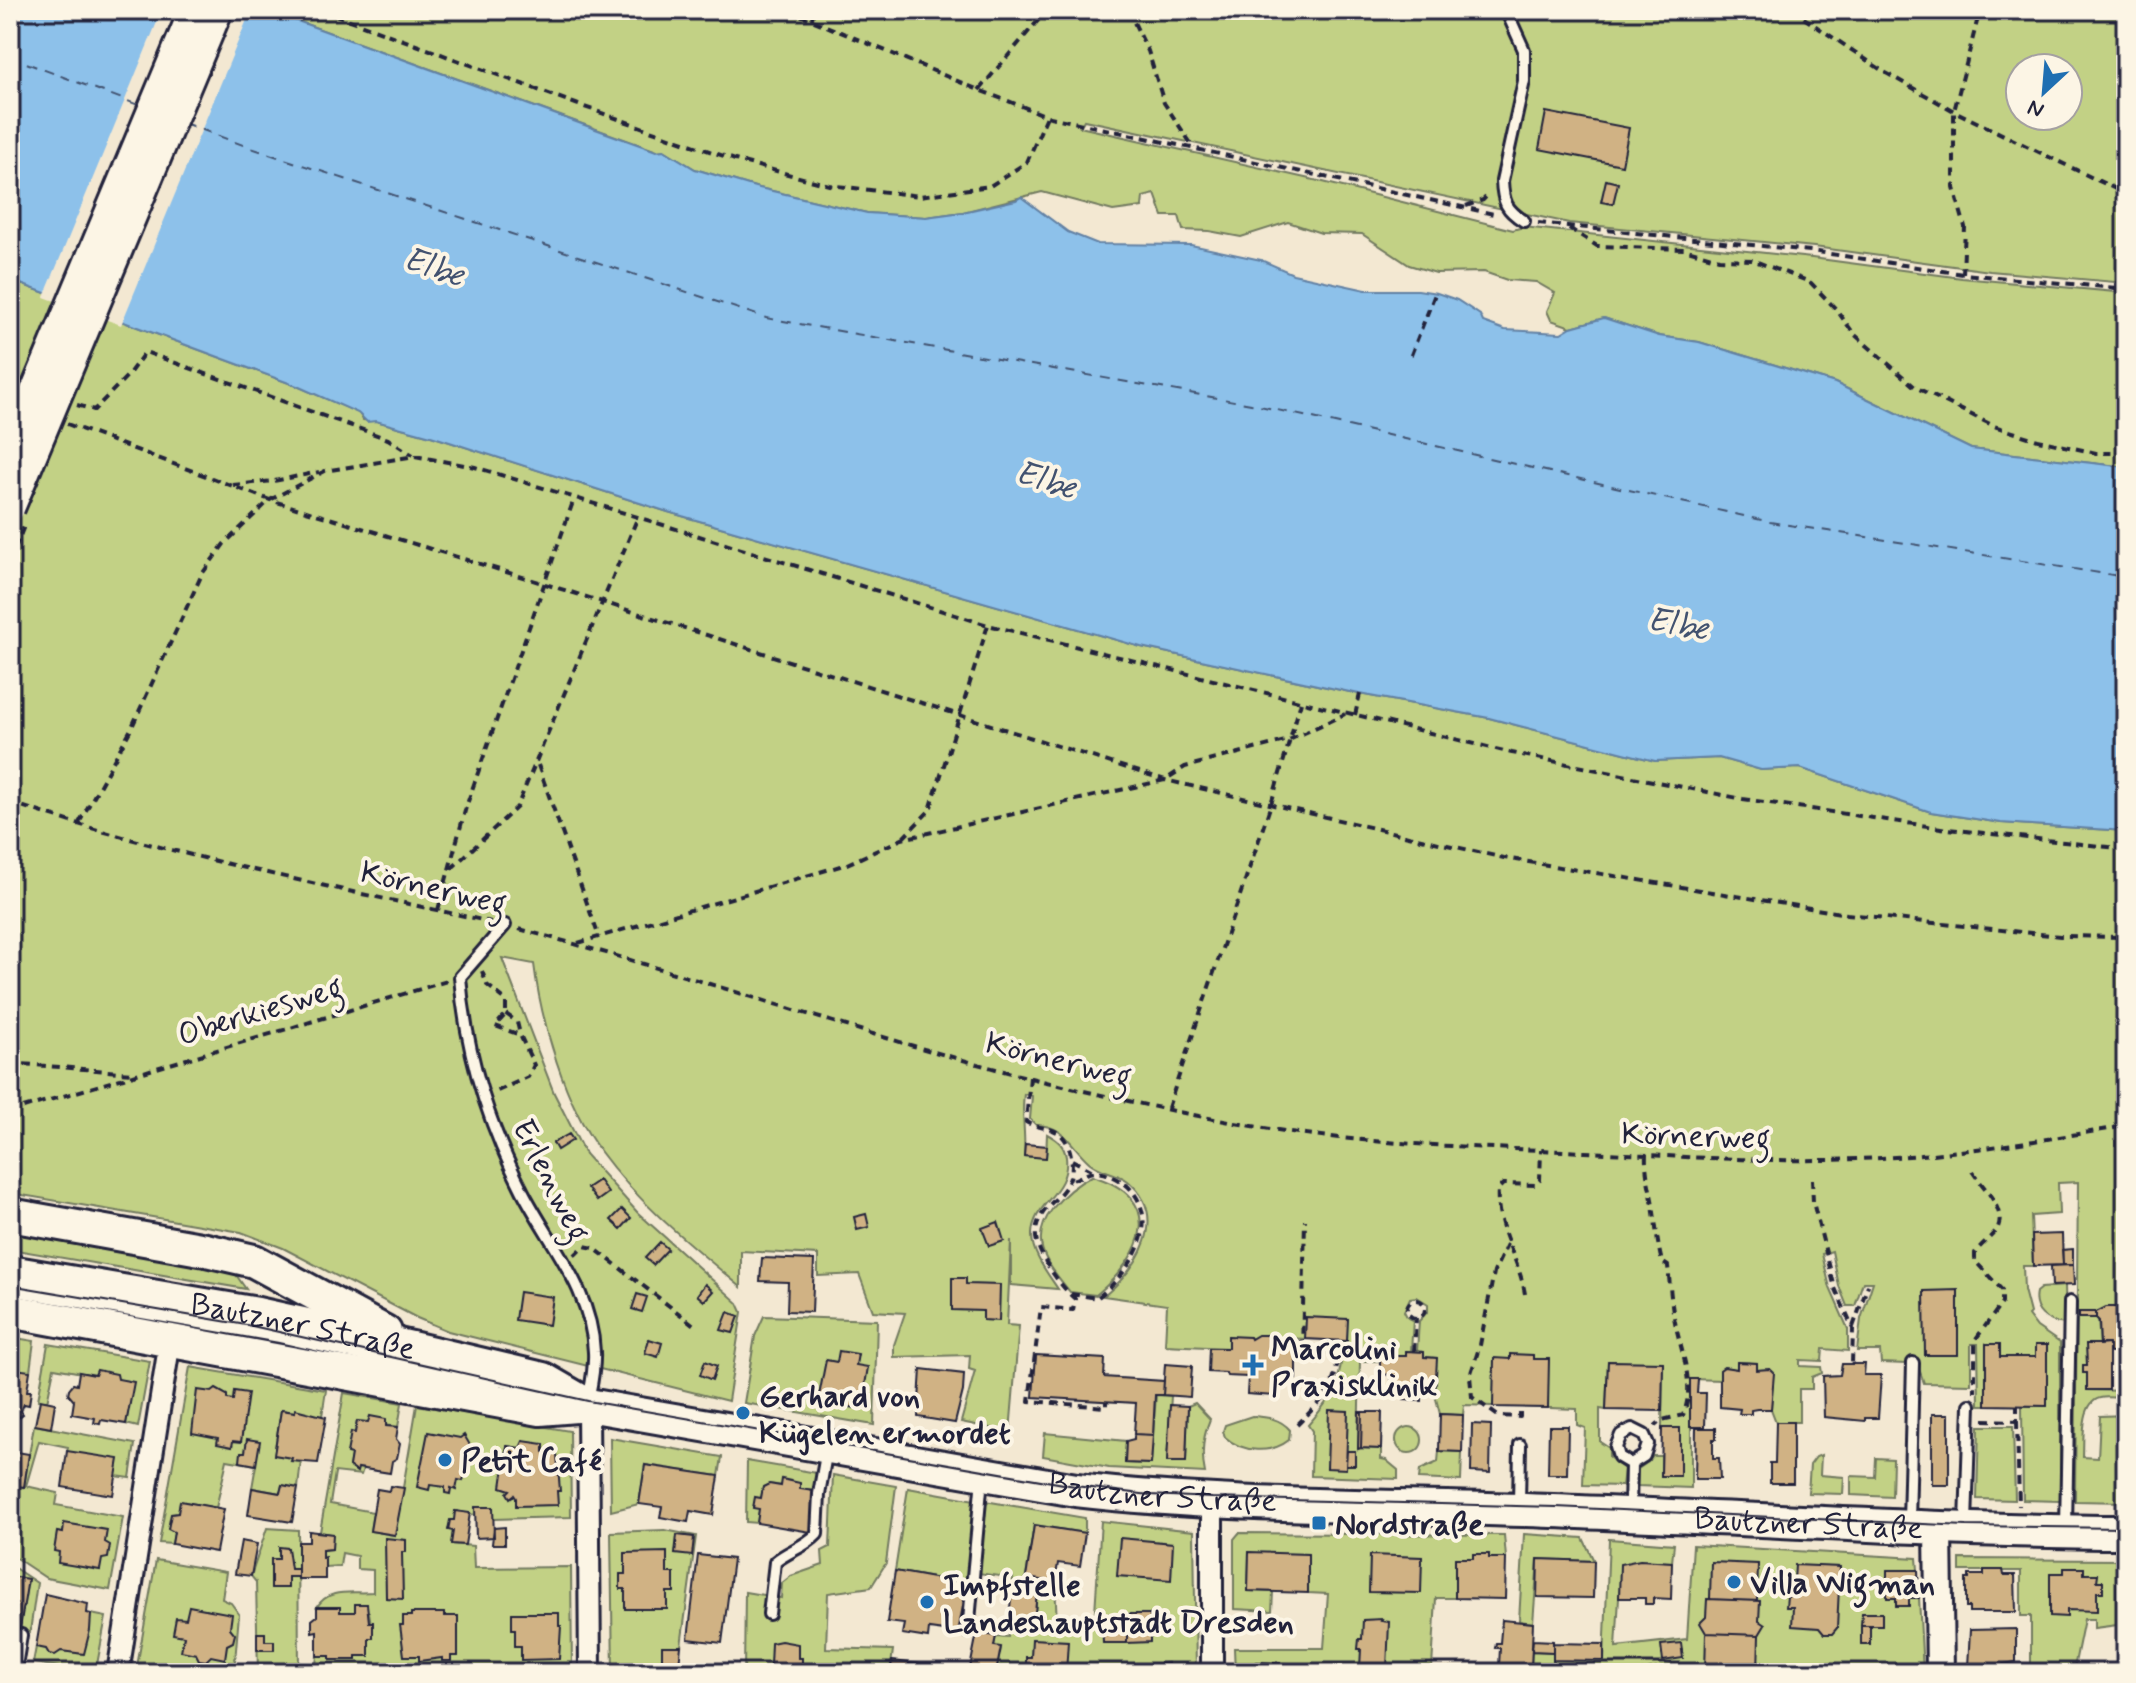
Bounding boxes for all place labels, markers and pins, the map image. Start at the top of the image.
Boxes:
place label: Marcolini Praxisklinik [1271,1328,1437,1407]
marker: Marcolini Praxisklinik [1242,1354,1264,1376]
place label: Gerhard von Kügelen ermordet [759,1376,1011,1456]
marker: Gerhard von Kügelen ermordet [734,1404,752,1422]
place label: Petit Café [461,1441,602,1483]
marker: Petit Café [436,1451,454,1469]
place label: Nordstraße [1335,1504,1484,1546]
marker: Nordstraße [1310,1514,1328,1532]
place label: Villa Wigman [1750,1563,1935,1609]
place label: Impfstelle Landeshauptstadt Dresden [943,1565,1294,1644]
marker: Villa Wigman [1725,1573,1743,1591]
marker: Impfstelle Landeshauptstadt Dresden [918,1593,936,1611]

